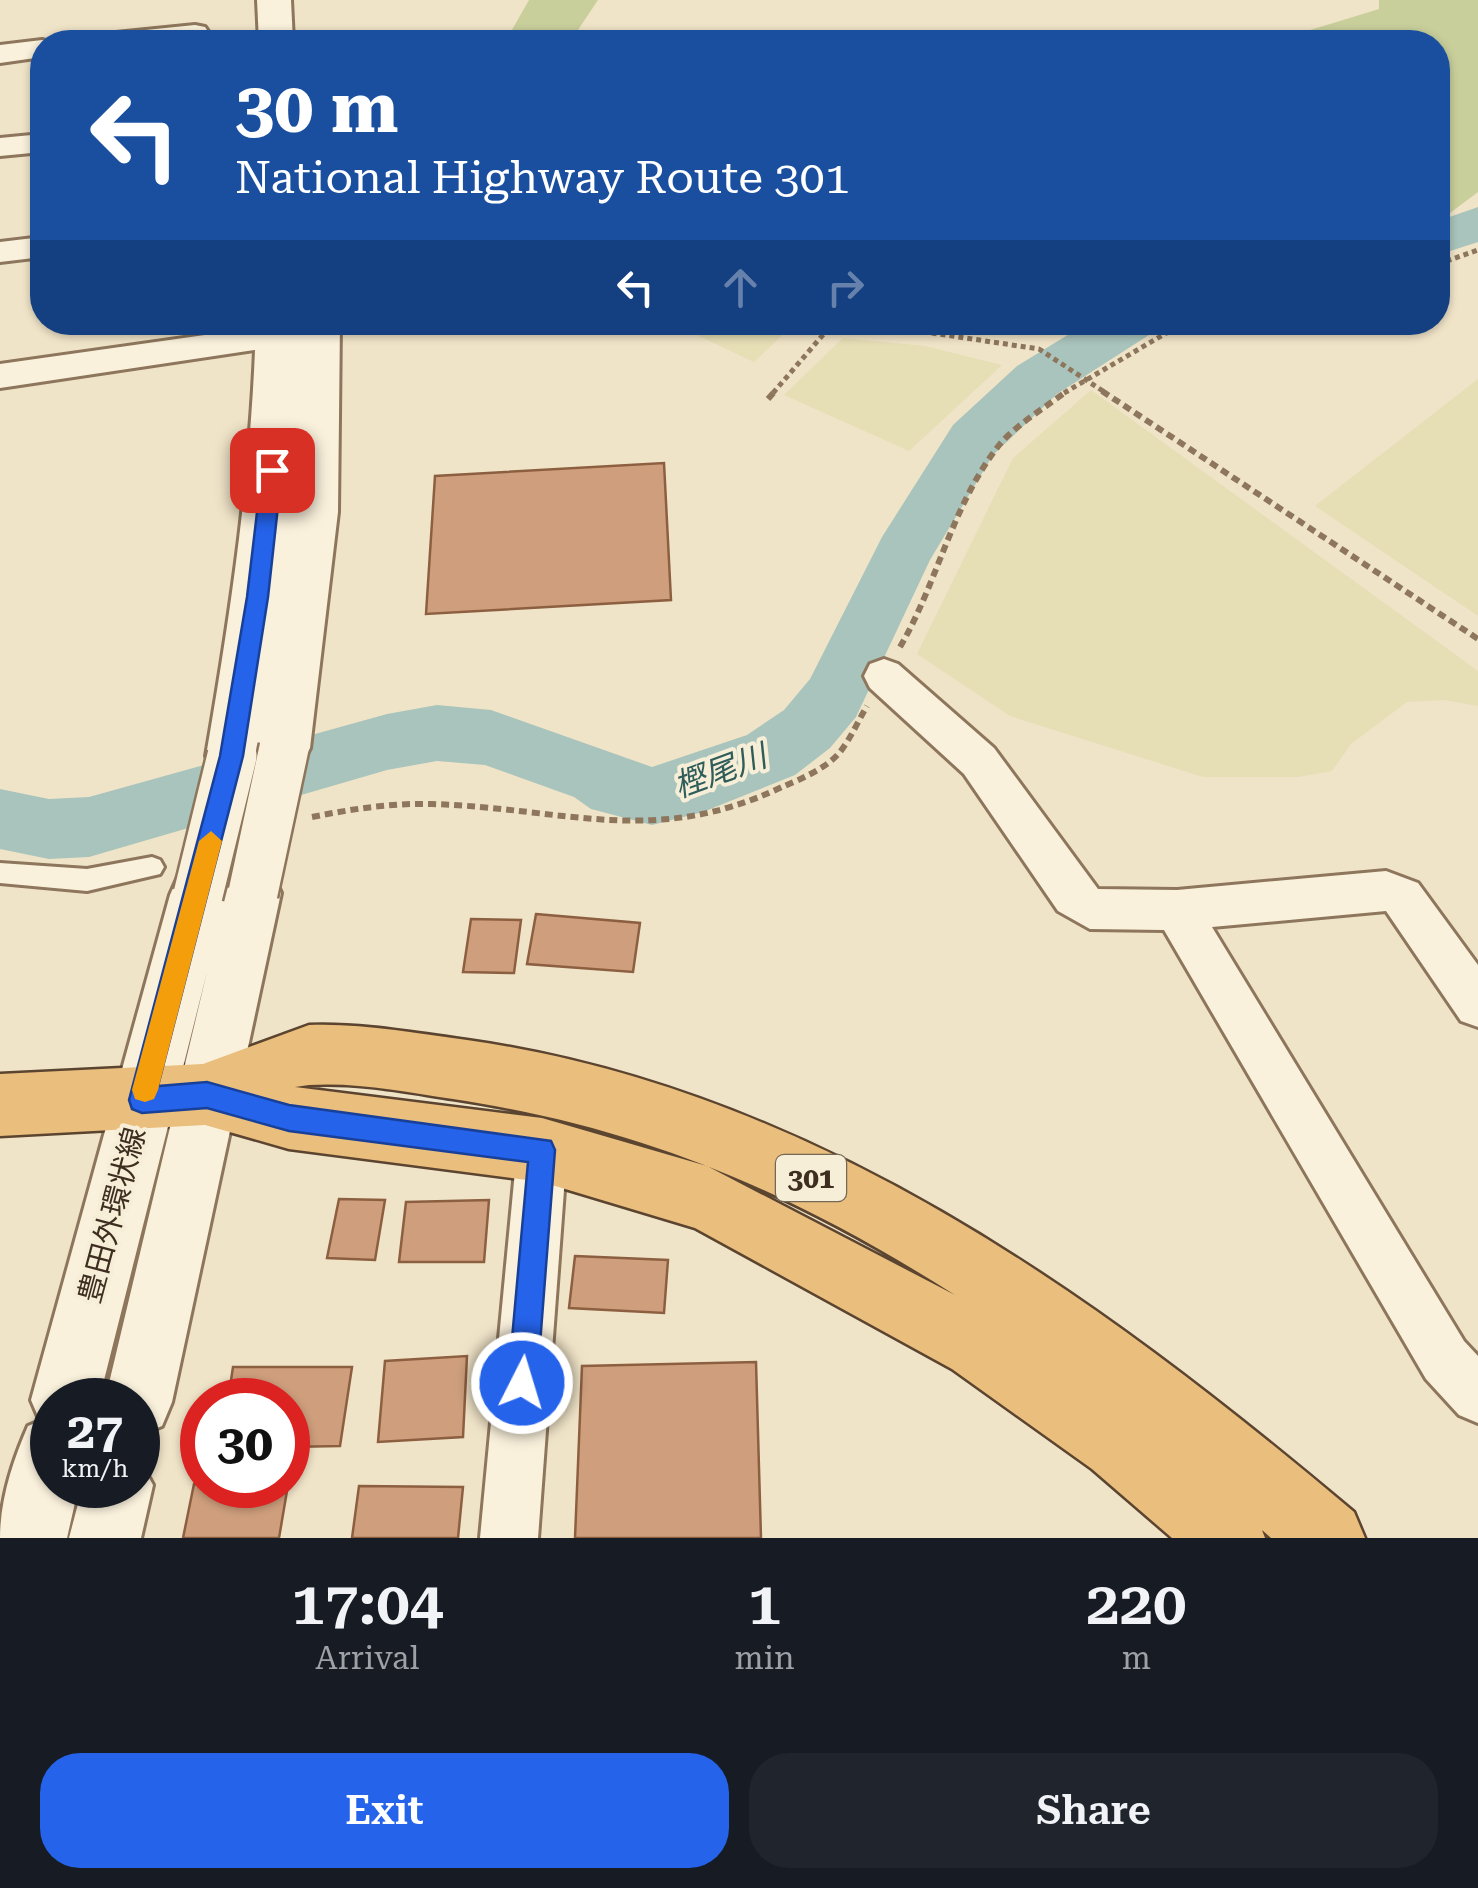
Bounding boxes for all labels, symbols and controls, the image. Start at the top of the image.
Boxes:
text: 30 m [235,67,399,149]
icon: left [70,70,200,200]
text: National Highway Route 301 [235,151,850,204]
icon: left [608,260,663,315]
icon: ahead [713,260,768,315]
icon: right [818,260,873,315]
pin [230,428,315,513]
icon: arrive [245,443,300,498]
water label: 樫尾川 [668,736,774,805]
street label: 豊田外環状線 [72,1124,152,1306]
road number: 301 [776,1155,846,1201]
position arrow [470,1331,574,1435]
speed limit sign: 30 [180,1378,310,1508]
text: 27 [67,1402,123,1460]
text: km/h [62,1454,128,1483]
text: 17:04 [291,1568,443,1639]
text: 1 [748,1568,781,1639]
text: 220 [1086,1568,1187,1639]
text: Arrival [315,1639,419,1677]
text: min [735,1639,795,1677]
text: m [1122,1639,1151,1677]
button: Exit [40,1753,729,1868]
button: Share [749,1753,1438,1868]

